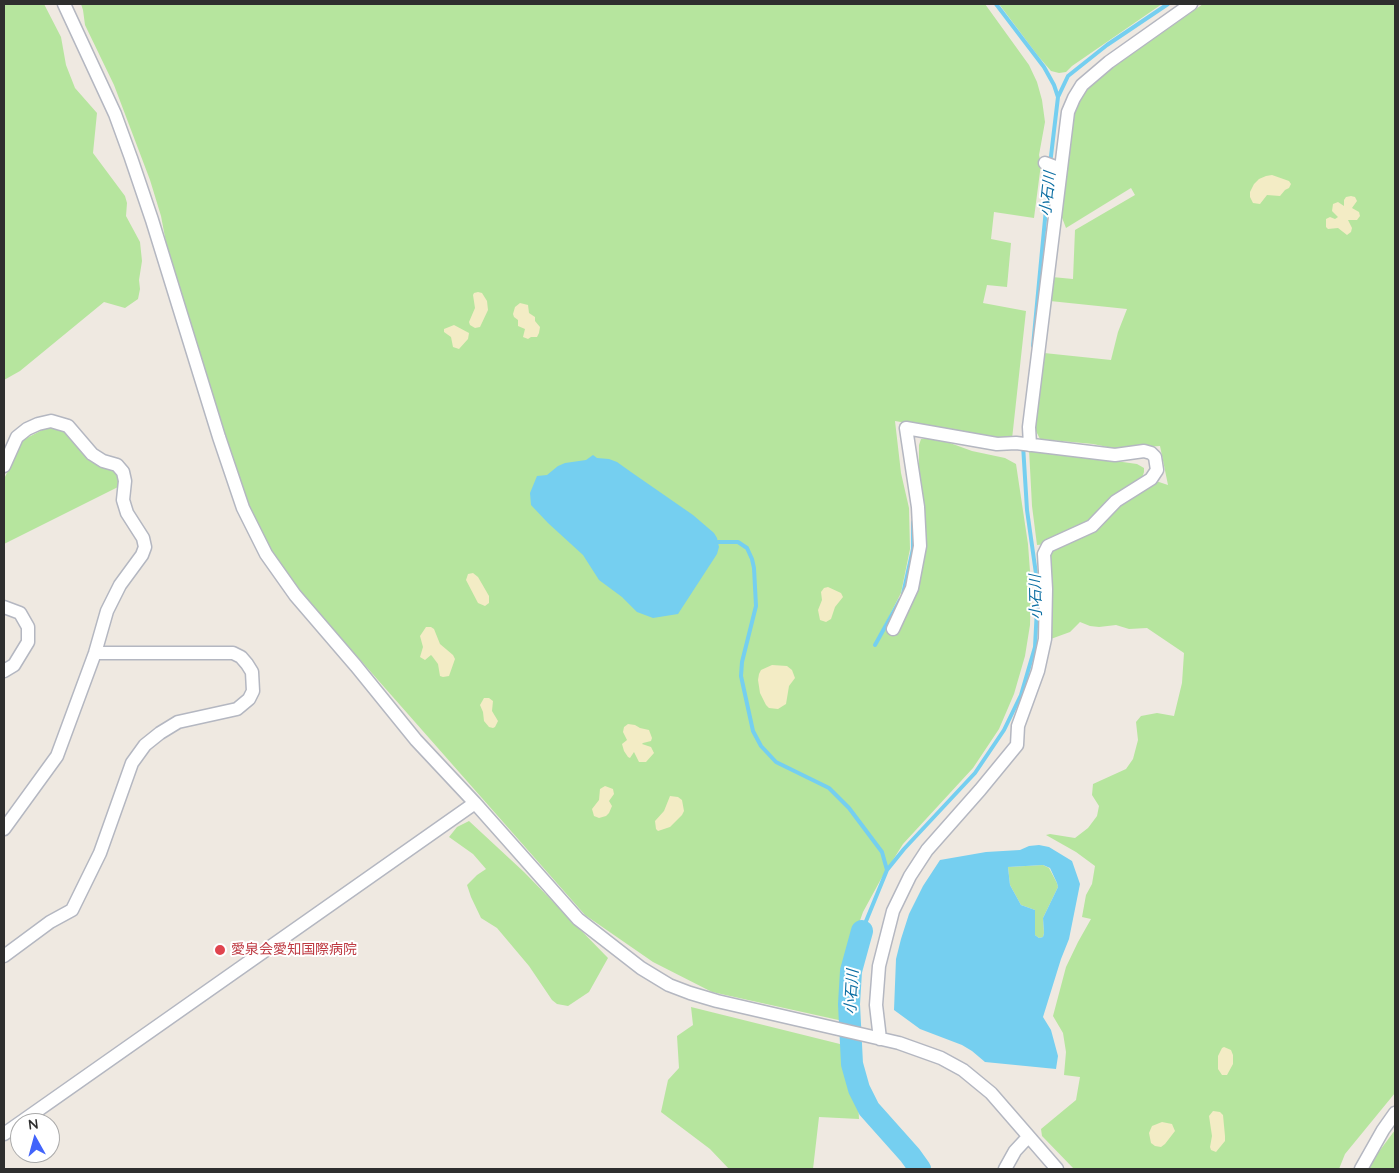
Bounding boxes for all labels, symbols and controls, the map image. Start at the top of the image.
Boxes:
water label: 小石川 [1037,171,1059,217]
water label: 小石川 [1027,574,1045,620]
place label: 愛泉会愛知国際病院 [231,942,357,958]
marker: 愛泉会愛知国際病院 [213,943,227,957]
water label: 小石川 [842,969,862,1015]
north arrow [10,1113,60,1163]
text: N [27,1115,39,1134]

